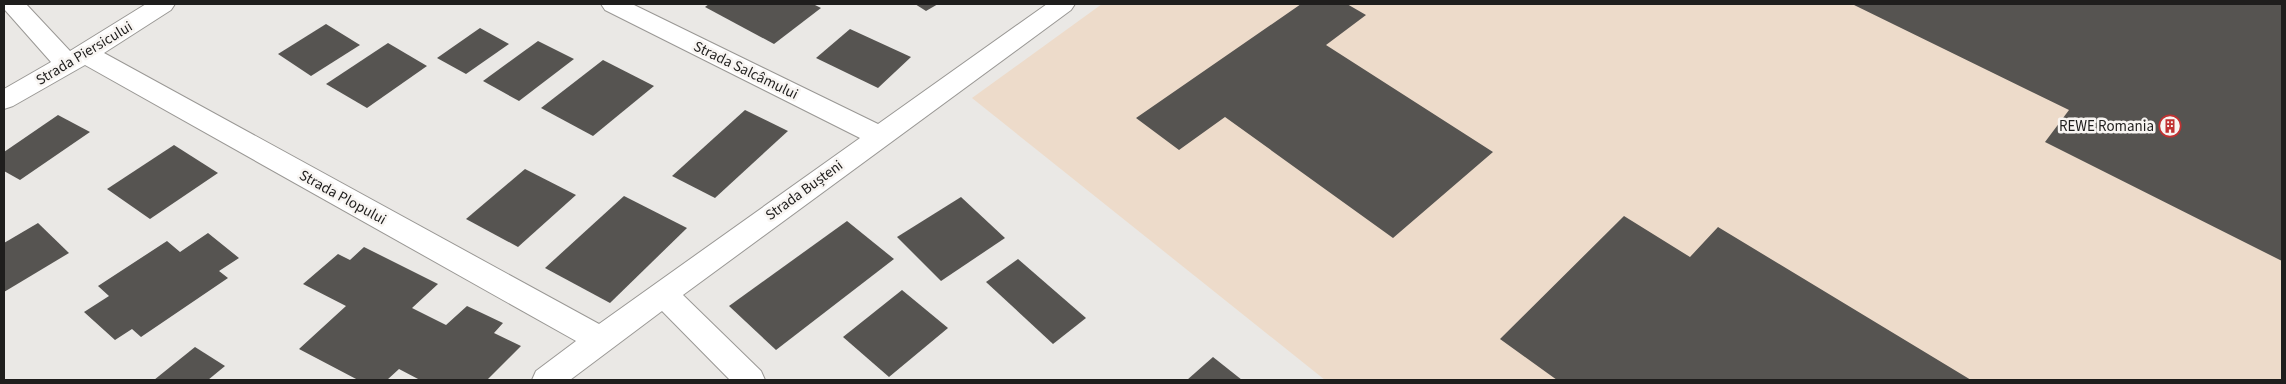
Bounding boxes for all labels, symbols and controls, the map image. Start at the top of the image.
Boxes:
street label: Strada Piersicului [32,16,137,91]
street label: Strada Salcâmului [690,36,802,105]
building icon: REWE Romania [2158,114,2182,138]
place label: REWE Romania [2059,116,2154,137]
street label: Strada Bușteni [761,155,847,226]
street label: Strada Plopului [295,165,390,230]

